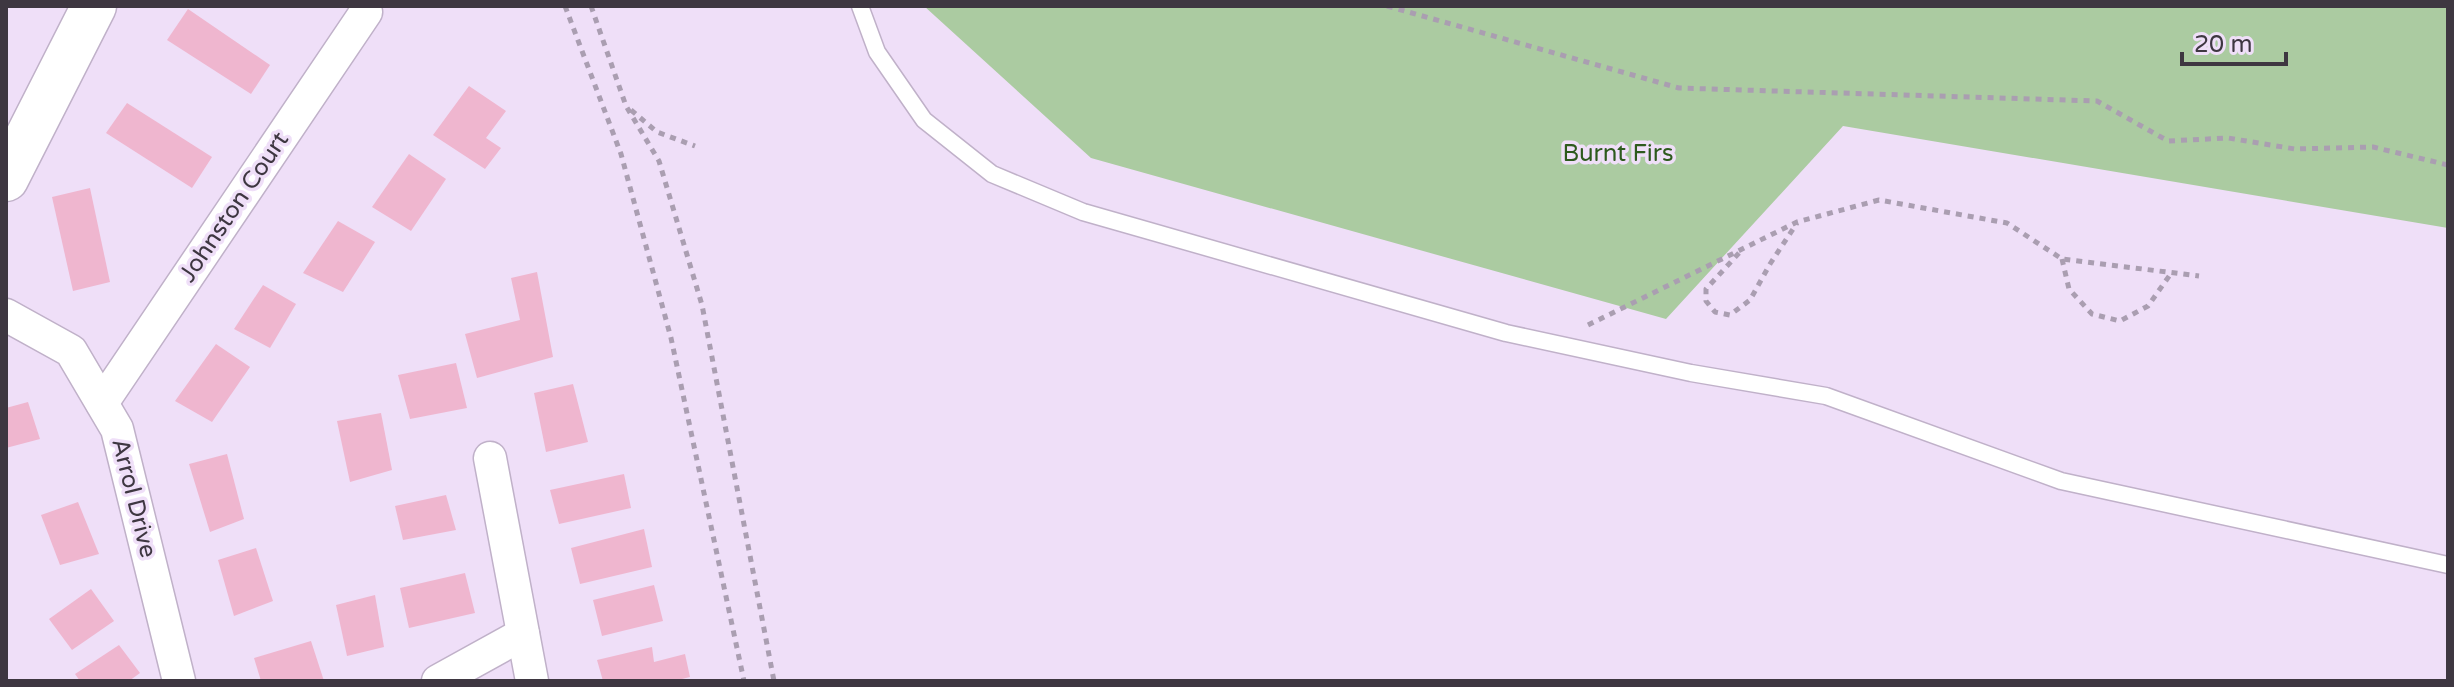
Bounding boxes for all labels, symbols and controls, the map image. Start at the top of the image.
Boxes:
scale bar [2182,16,2286,66]
text: 20 m [2194,30,2252,59]
street label: Johnston Court [173,126,295,288]
park label: Burnt Firs [1562,139,1674,168]
street label: Arrol Drive [105,435,163,561]

